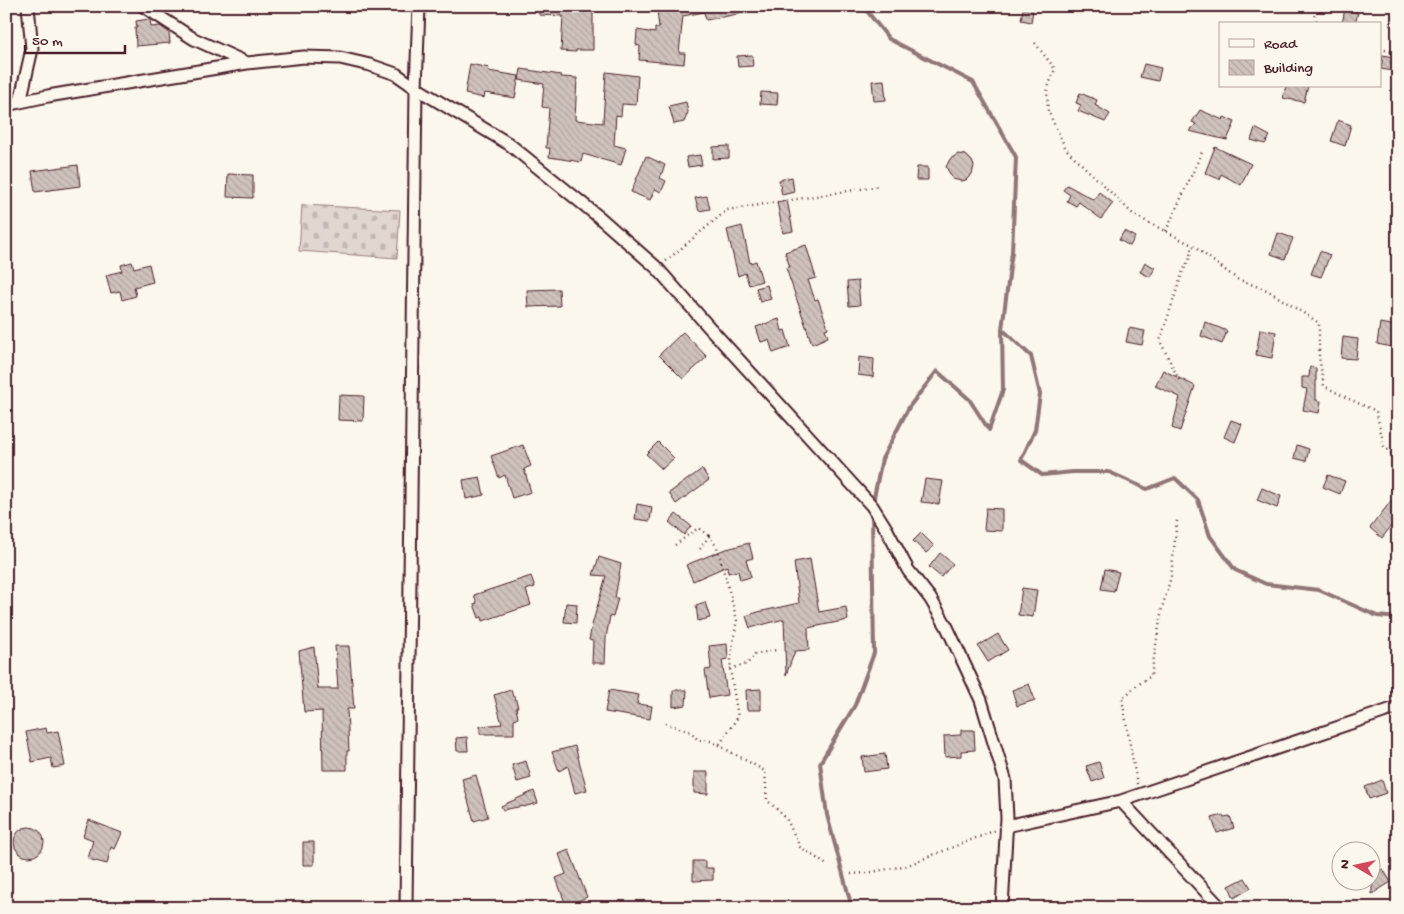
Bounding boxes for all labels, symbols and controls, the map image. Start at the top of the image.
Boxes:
scale bar [25,22,125,54]
legend [1219,22,1382,88]
text: 50 m [32,33,63,51]
text: Road [1264,36,1298,54]
text: Building [1263,60,1313,78]
north arrow [1332,842,1382,892]
text: N [1337,859,1355,870]

